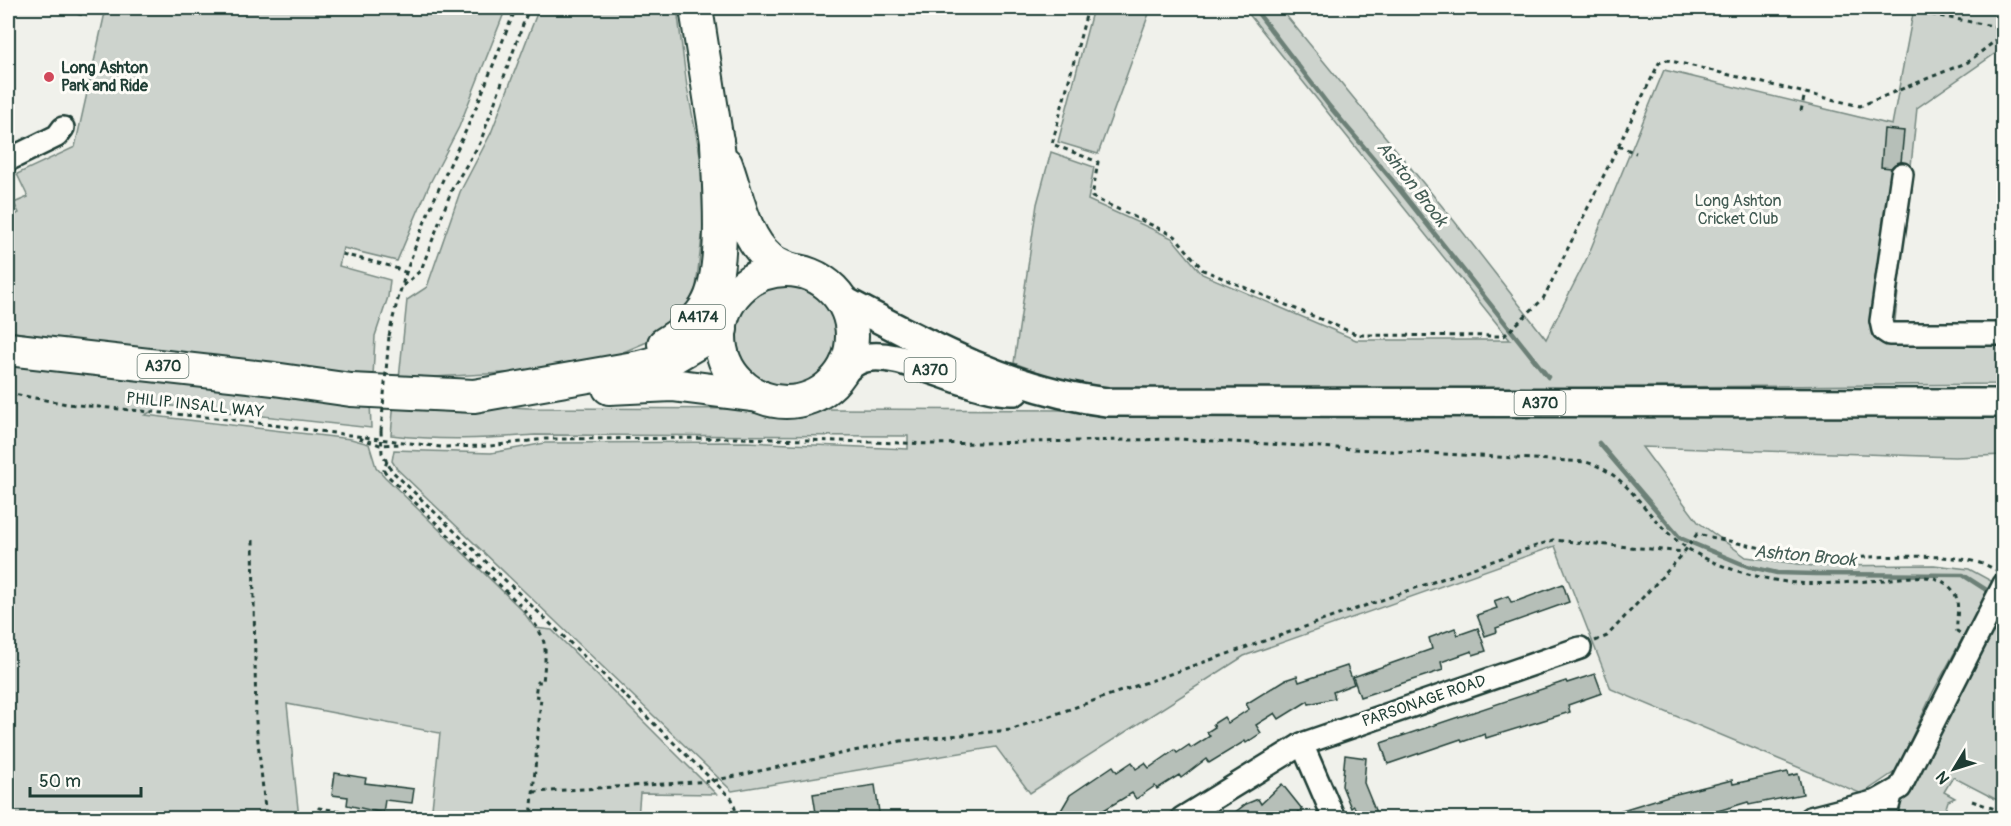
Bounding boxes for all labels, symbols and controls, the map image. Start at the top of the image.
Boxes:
place label: Long Ashton Park and Ride [61,58,149,96]
marker: Long Ashton Park and Ride [42,70,56,84]
water label: Ashton Brook [1372,137,1453,232]
park label: Long Ashton Cricket Club [1694,191,1782,229]
road number: A4174 [671,305,725,329]
road number: A370 [138,354,188,378]
road number: A370 [904,358,956,382]
street label: PHILIP INSALL WAY [125,388,265,422]
road number: A370 [1514,391,1566,415]
water label: Ashton Brook [1753,540,1858,572]
street label: PARSONAGE ROAD [1359,670,1489,732]
north arrow [1924,739,1984,799]
scale bar [30,760,141,798]
text: N [1932,767,1954,788]
text: 50 m [39,770,81,793]

